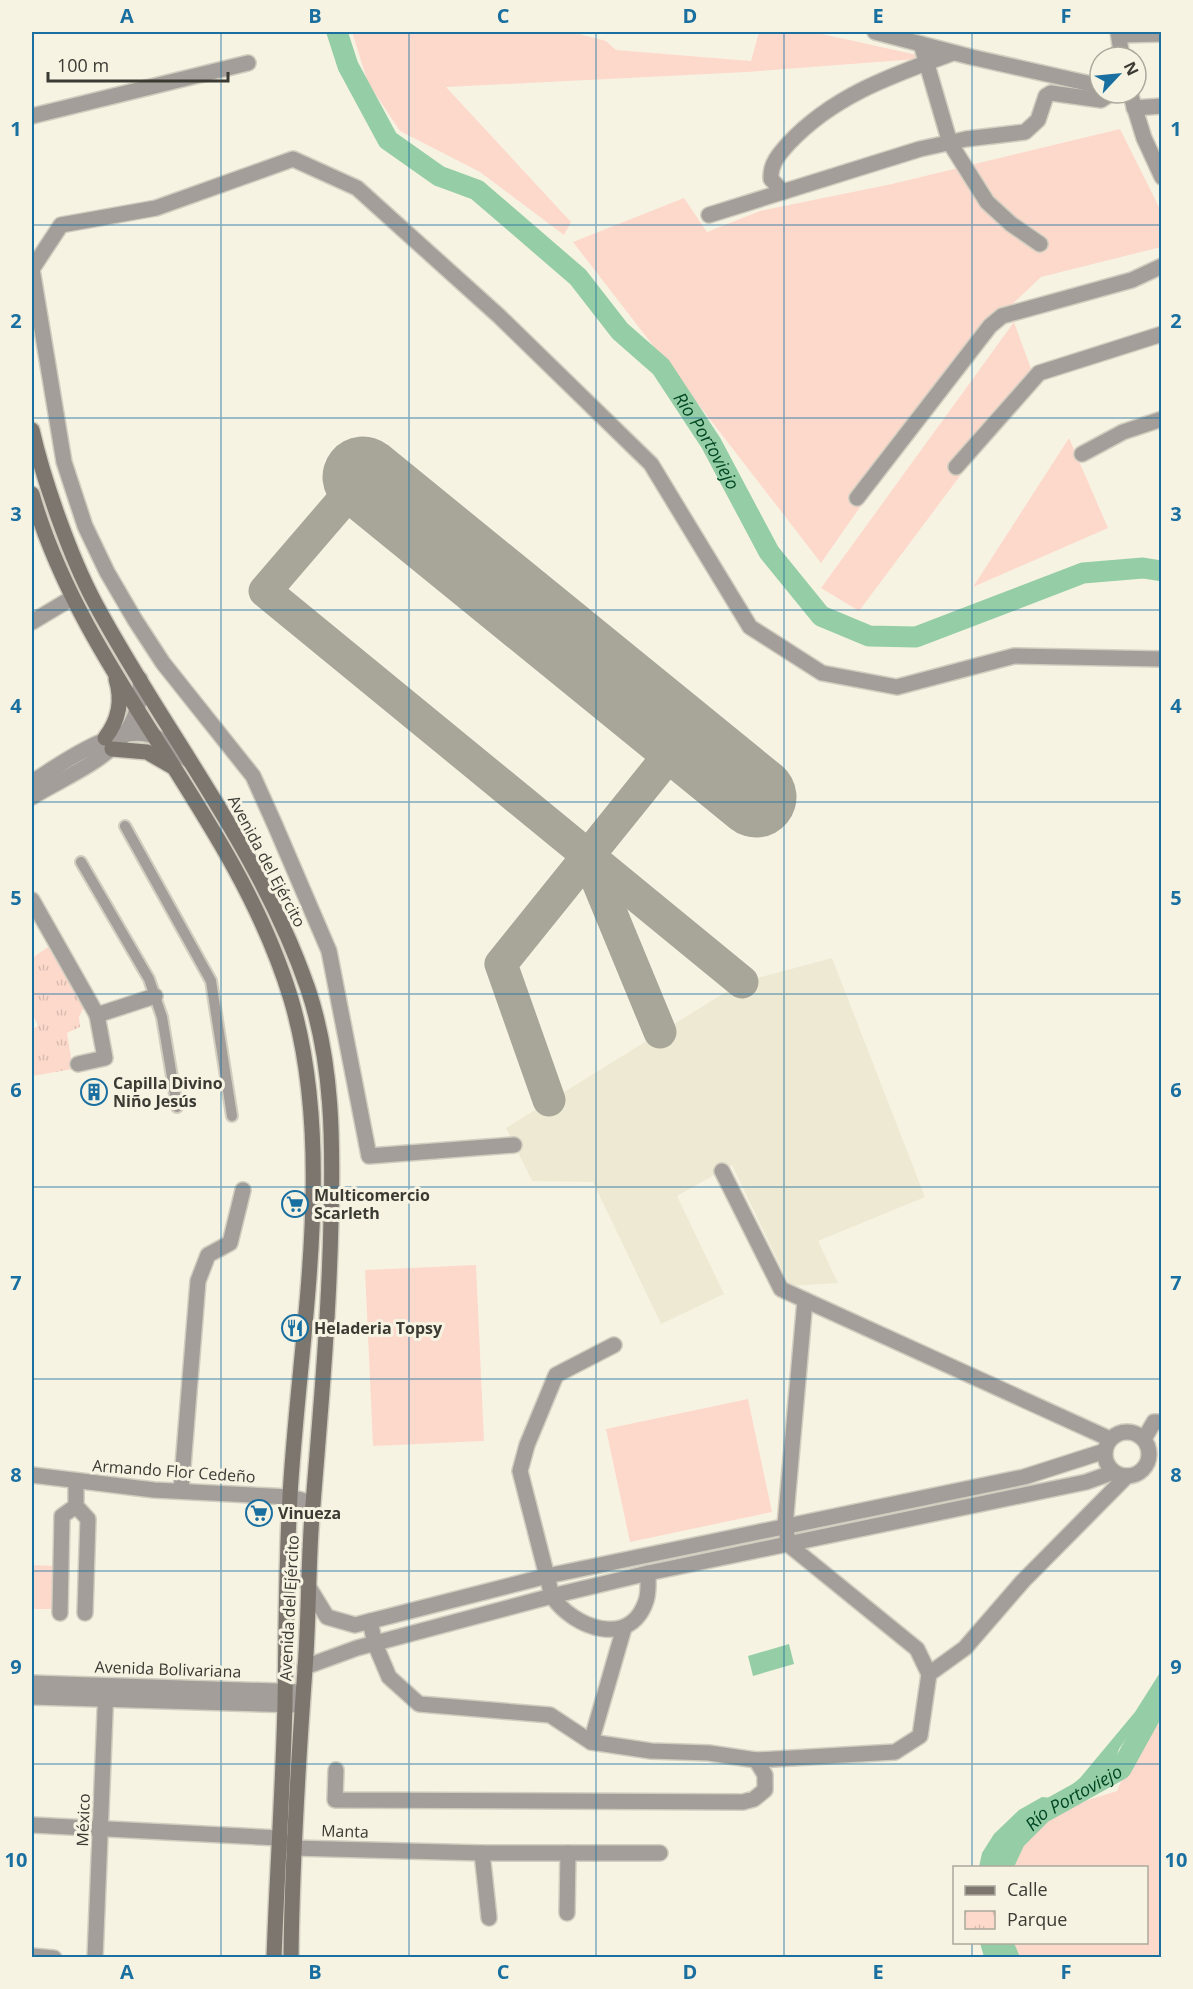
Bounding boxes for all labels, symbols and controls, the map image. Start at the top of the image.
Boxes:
text: A [120,2,134,29]
text: B [308,2,322,29]
text: C [497,2,510,29]
text: D [683,2,697,29]
text: E [872,2,884,29]
text: F [1061,2,1071,29]
scale bar [48,45,228,83]
north arrow [1088,45,1148,105]
text: 100 m [57,53,109,77]
text: N [1119,58,1144,79]
text: 1 [10,115,22,142]
text: 1 [1170,115,1182,142]
text: 2 [10,307,22,334]
text: 2 [1170,307,1182,334]
water label: Río Portoviejo [669,387,745,494]
text: 3 [10,500,22,527]
text: 3 [1170,500,1182,527]
text: 4 [10,692,22,719]
text: 4 [1170,692,1182,719]
street label: Avenida del Ejército [223,791,311,931]
text: 5 [10,884,22,911]
text: 5 [1170,884,1182,911]
place label: Capilla Divino Niño Jesús [113,1072,223,1112]
text: 6 [10,1076,22,1103]
text: 6 [1170,1076,1182,1103]
building icon: Capilla Divino Niño Jesús [79,1077,109,1107]
place label: Multicomercio Scarleth [314,1184,430,1224]
supermarket icon: Multicomercio Scarleth [280,1189,310,1219]
text: 7 [10,1269,22,1296]
text: 7 [1170,1269,1182,1296]
restaurant icon: Heladeria Topsy [280,1313,310,1343]
place label: Heladeria Topsy [314,1317,443,1339]
street label: Armando Flor Cedeño [92,1454,256,1488]
text: 8 [10,1461,22,1488]
text: 8 [1170,1461,1182,1488]
supermarket icon: Vinueza [244,1498,274,1528]
place label: Vinueza [278,1502,341,1524]
street label: Avenida del Ejército [274,1534,304,1682]
text: 9 [10,1653,22,1680]
text: 9 [1170,1653,1182,1680]
street label: Avenida Bolivariana [94,1655,242,1683]
water label: Río Portoviejo [1019,1759,1126,1836]
street label: México [71,1793,95,1847]
street label: Manta [321,1819,369,1843]
text: 10 [5,1846,27,1873]
text: 10 [1165,1846,1187,1873]
legend [953,1866,1148,1944]
text: Calle [1007,1877,1048,1901]
text: Parque [1007,1907,1067,1931]
text: A [120,1958,134,1985]
text: B [308,1958,322,1985]
text: C [497,1958,510,1985]
text: D [683,1958,697,1985]
text: E [872,1958,884,1985]
text: F [1061,1958,1071,1985]

